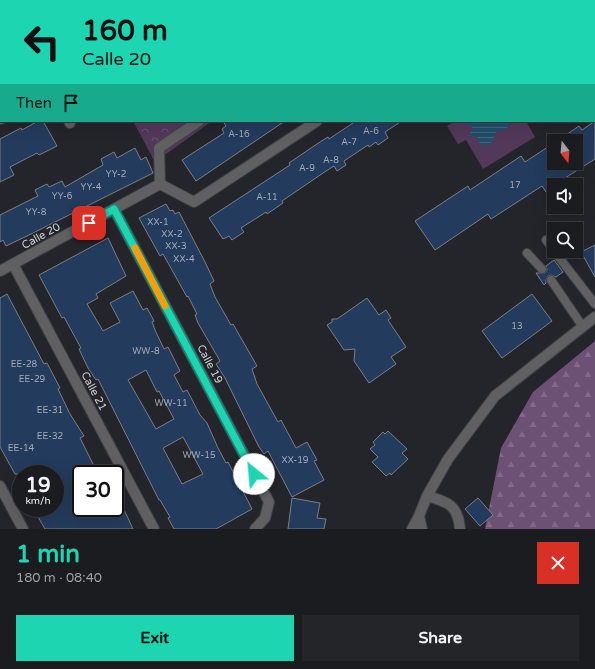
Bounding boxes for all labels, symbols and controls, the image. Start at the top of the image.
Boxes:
text: 160 m [82,14,168,48]
icon: left [16,16,68,68]
text: Calle 20 [82,48,151,70]
icon: arrive [60,92,82,114]
text: Then [16,94,52,112]
house number: A-6 [363,126,379,137]
house number: A-16 [228,129,250,140]
north arrow [547,134,583,170]
map controls [547,134,583,258]
house number: A-7 [341,137,357,148]
house number: A-8 [323,155,339,166]
house number: A-9 [299,163,315,174]
house number: YY-2 [106,169,126,180]
button: sound [547,178,583,214]
house number: 17 [509,180,521,191]
house number: YY-4 [81,182,102,193]
house number: YY-6 [52,191,73,202]
house number: A-11 [256,192,278,203]
pin [72,206,106,240]
house number: YY-8 [26,207,47,218]
icon: arrive [78,212,100,234]
house number: XX-1 [147,217,169,228]
street label: Calle 20 [19,220,63,252]
button: search [547,222,583,258]
house number: XX-2 [161,229,183,240]
house number: XX-3 [165,241,187,252]
house number: XX-4 [173,254,195,265]
house number: 13 [511,321,523,332]
street label: Calle 19 [194,342,226,386]
house number: WW-8 [132,346,160,357]
house number: EE-28 [11,359,38,370]
street label: Calle 21 [78,369,110,413]
house number: EE-29 [19,374,46,385]
house number: WW-11 [154,398,188,409]
house number: EE-31 [37,405,63,416]
house number: EE-32 [37,431,63,442]
house number: EE-14 [8,443,35,454]
house number: WW-15 [182,450,216,461]
position arrow [233,453,275,495]
house number: XX-19 [281,455,309,466]
speed limit sign: 30 [72,465,124,517]
text: 19 [25,474,51,498]
text: km/h [25,495,51,507]
text: 1 min [16,540,80,569]
button: close [537,542,579,584]
text: 180 m · 08:40 [16,570,102,586]
button: Exit [16,615,294,661]
button: Share [302,615,579,661]

